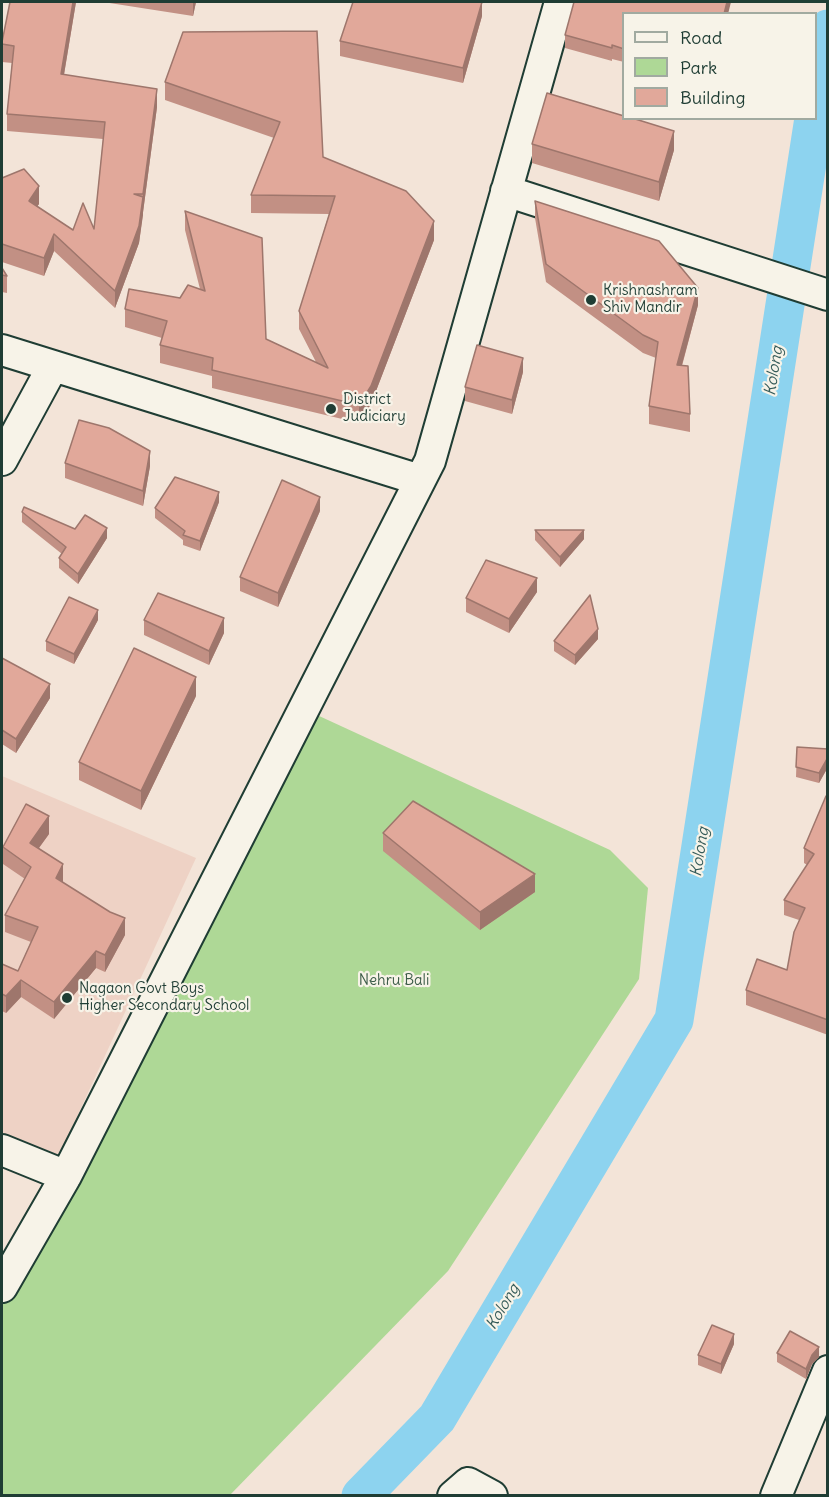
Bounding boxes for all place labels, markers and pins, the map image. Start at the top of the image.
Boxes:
place label: Krishnashram Shiv Mandir [603,282,698,317]
marker: Krishnashram Shiv Mandir [584,293,598,307]
place label: District Judiciary [343,391,406,426]
marker: District Judiciary [324,402,338,416]
place label: Nagaon Govt Boys Higher Secondary School [79,980,249,1015]
marker: Nagaon Govt Boys Higher Secondary School [60,991,74,1005]

